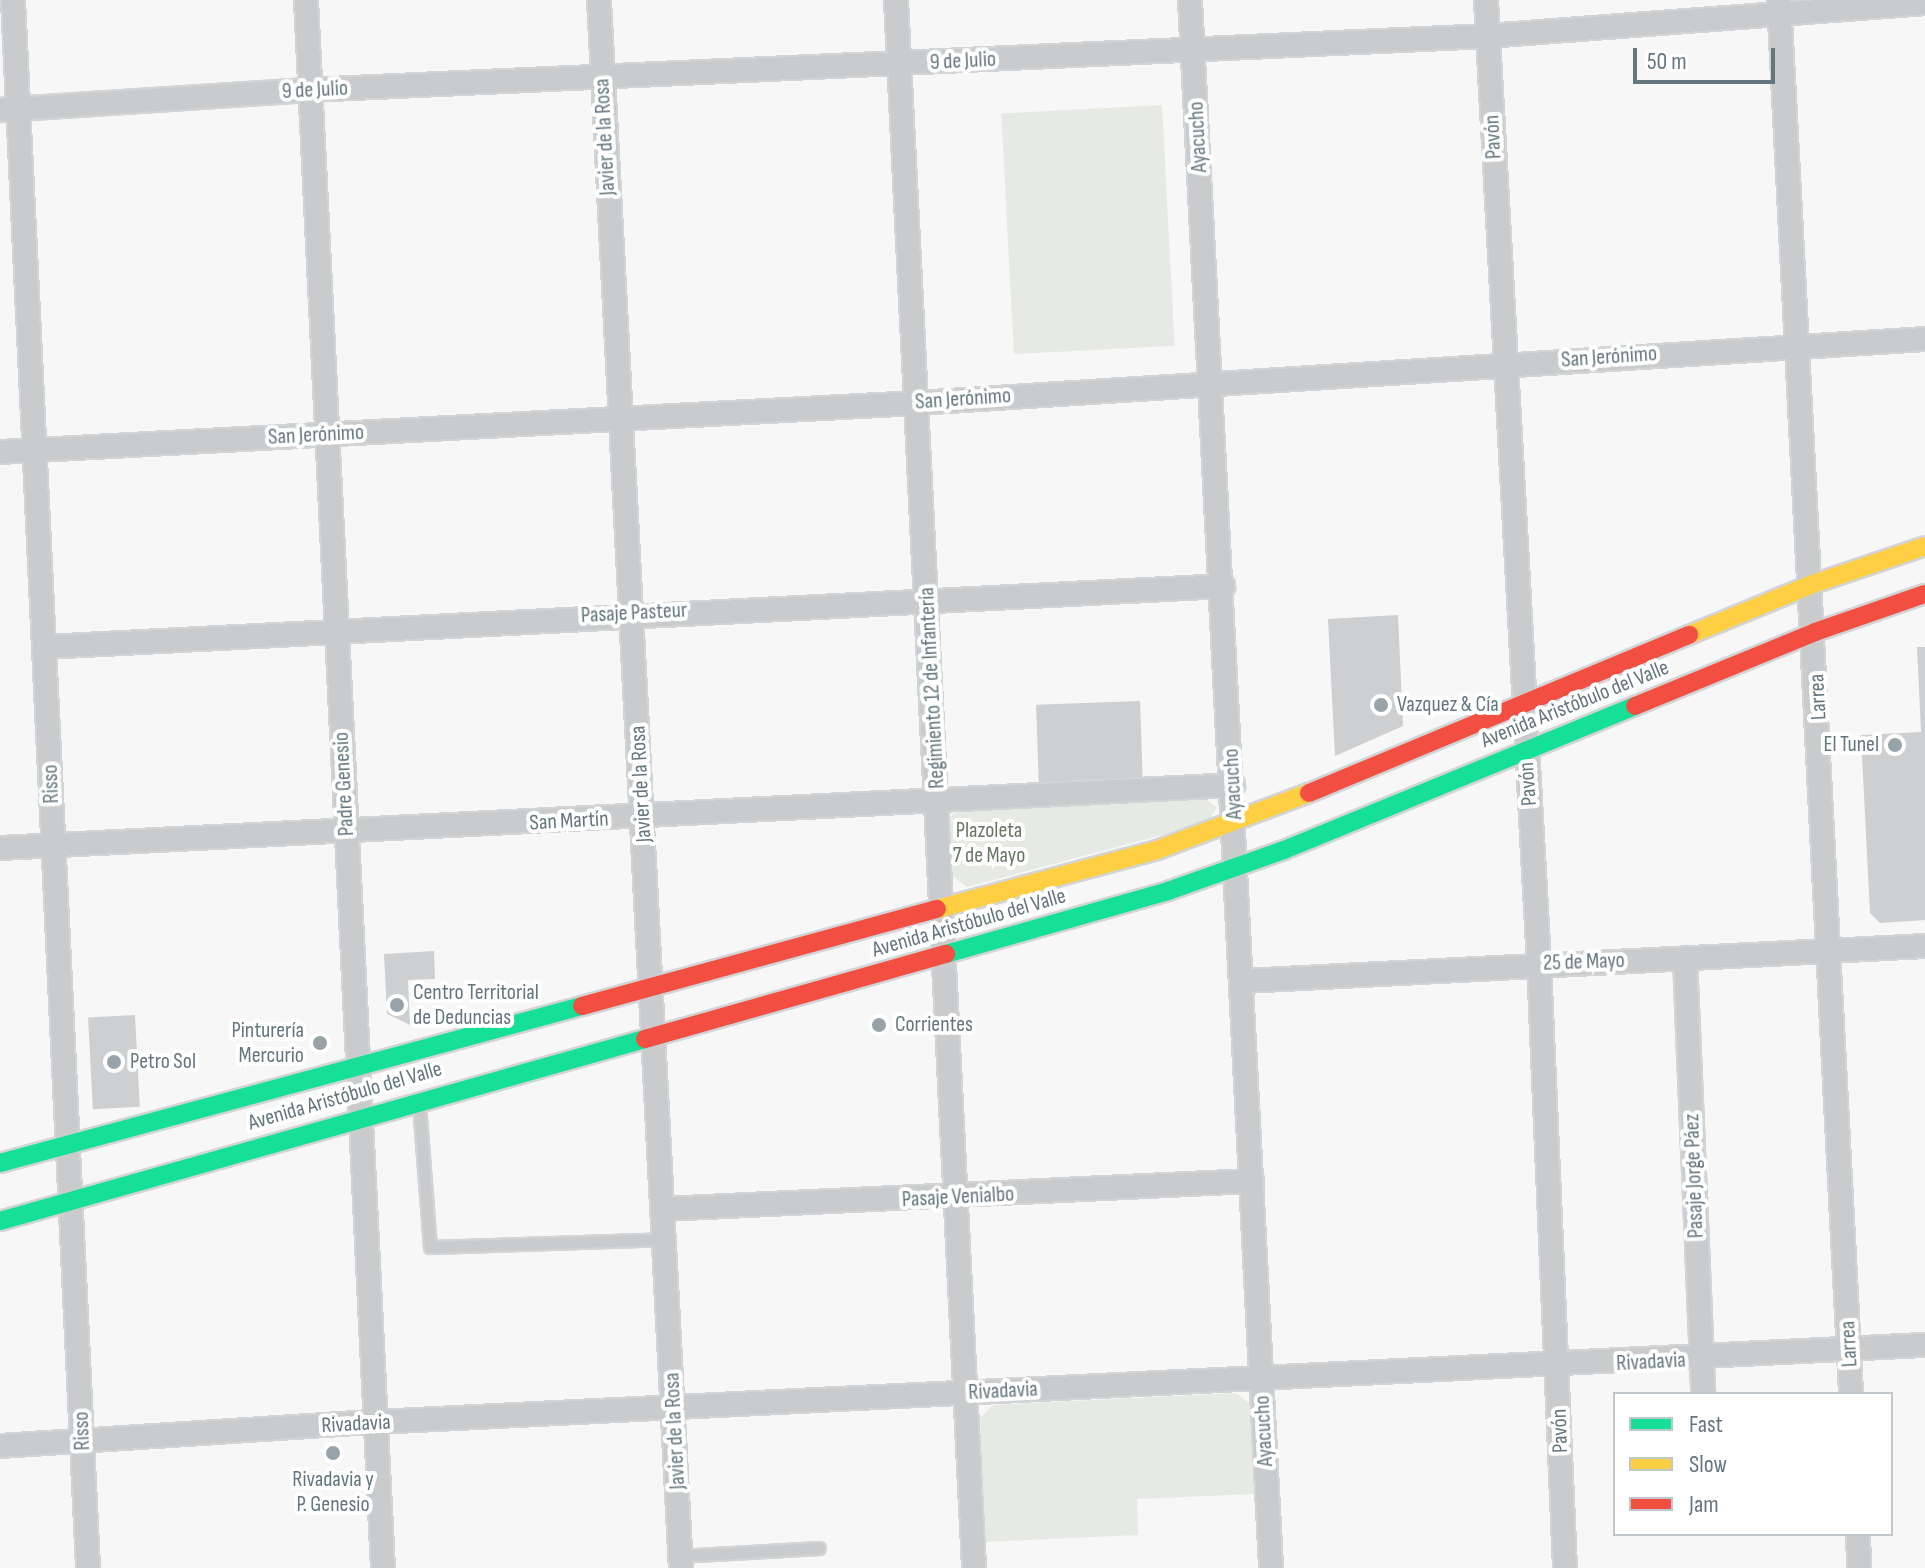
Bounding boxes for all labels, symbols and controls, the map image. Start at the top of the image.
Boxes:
scale bar [1637,32,1779,82]
street label: 9 de Julio [929,46,997,76]
text: 50 m [1647,47,1687,76]
street label: 9 de Julio [281,75,349,105]
street label: Javier de la Rosa [589,78,621,196]
street label: Ayacucho [1183,101,1213,173]
street label: Pavón [1479,114,1507,160]
street label: San Jerónimo [1560,340,1658,374]
street label: San Jerónimo [914,382,1012,416]
street label: San Jerónimo [267,419,365,451]
street label: Regimiento 12 de Infantería [914,587,950,789]
street label: Pasaje Pasteur [580,597,688,629]
street label: Avenida Aristóbulo del Valle [1477,654,1673,754]
street label: Larrea [1804,673,1832,721]
place label: Vazquez & Cía [1397,692,1499,718]
marker: Vazquez & Cía [1372,696,1390,714]
street label: Javier de la Rosa [625,725,657,843]
street label: Padre Genesio [328,731,360,837]
place label: El Tunel [1823,732,1879,758]
marker: El Tunel [1886,736,1904,754]
street label: Ayacucho [1218,748,1248,820]
street label: Pavón [1513,761,1543,807]
street label: Risso [37,764,65,804]
street label: San Martín [529,806,609,836]
park label: Plazoleta 7 de Mayo [953,817,1025,868]
street label: Avenida Aristóbulo del Valle [869,883,1069,963]
street label: 25 de Mayo [1543,947,1625,977]
place label: Centro Territorial de Deduncias [413,979,539,1030]
marker: Centro Territorial de Deduncias [388,996,406,1014]
place label: Corrientes [895,1012,973,1038]
marker: Corrientes [870,1016,888,1034]
place label: Pinturería Mercurio [231,1017,304,1068]
marker: Pinturería Mercurio [311,1034,329,1052]
place label: Petro Sol [130,1049,196,1075]
marker: Petro Sol [105,1053,123,1071]
street label: Avenida Aristóbulo del Valle [245,1056,445,1136]
street label: Pasaje Jorge Páez [1679,1113,1709,1239]
street label: Pasaje Venialbo [901,1181,1015,1213]
street label: Larrea [1835,1320,1863,1368]
street label: Rivadavia [1616,1347,1686,1377]
street label: Javier de la Rosa [659,1372,691,1490]
street label: Rivadavia [968,1376,1038,1406]
legend [1613,1392,1893,1536]
street label: Ayacucho [1249,1395,1279,1467]
street label: Pavón [1546,1408,1574,1454]
street label: Rivadavia [321,1409,391,1439]
text: Fast [1689,1410,1723,1439]
street label: Risso [68,1411,96,1451]
marker: Rivadavia y P. Genesio [324,1444,342,1462]
text: Slow [1689,1450,1727,1479]
place label: Rivadavia y P. Genesio [292,1466,374,1518]
text: Jam [1689,1490,1719,1519]

